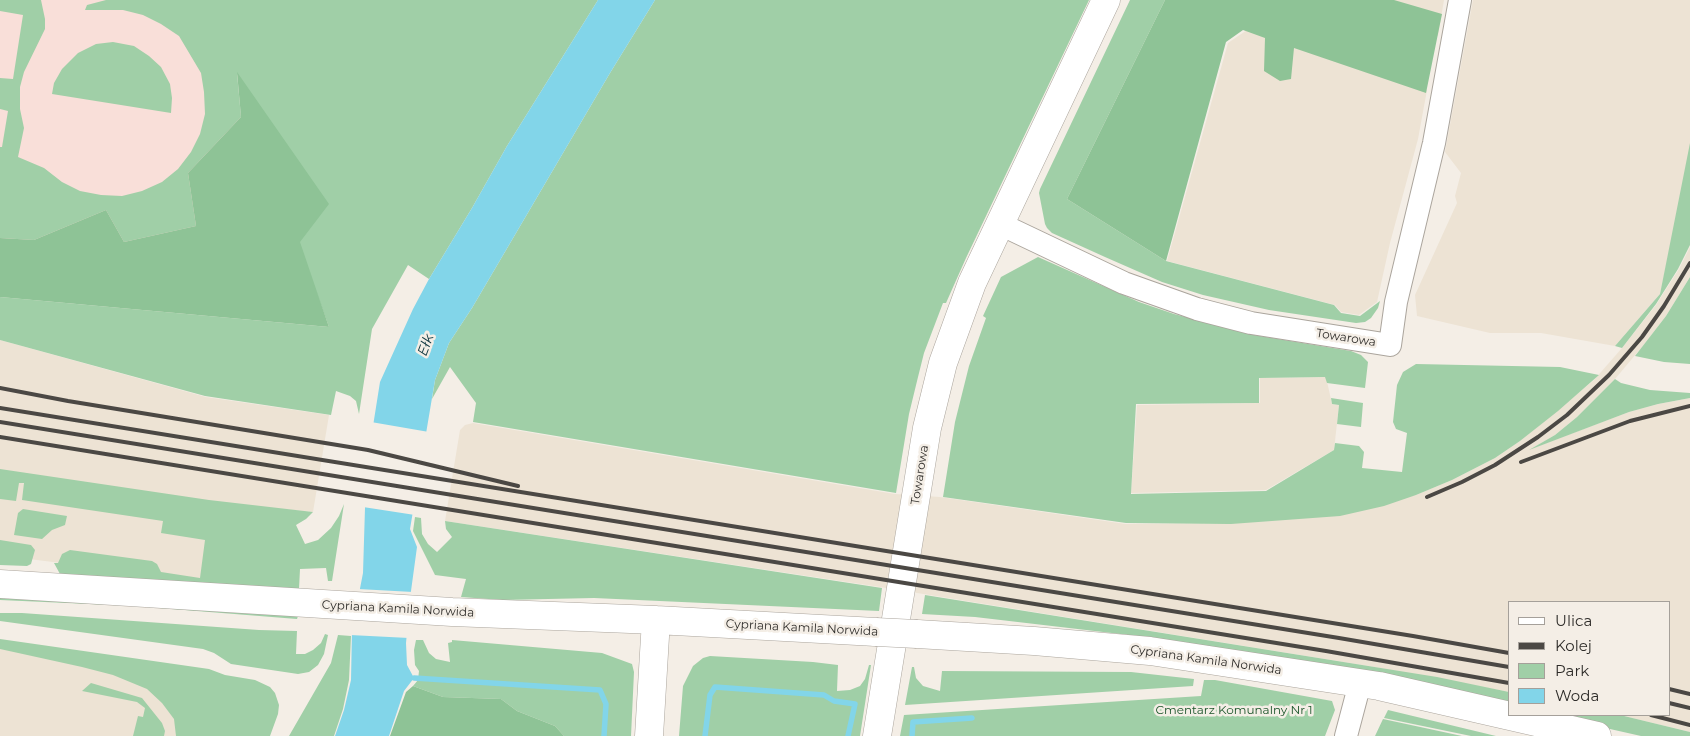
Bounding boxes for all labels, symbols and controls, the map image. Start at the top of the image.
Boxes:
street label: Towarowa [1315,326,1377,350]
water label: Ełk [414,332,438,358]
street label: Towarowa [908,444,932,506]
street label: Cypriana Kamila Norwida [321,598,475,620]
legend [1508,601,1670,716]
text: Ulica [1555,611,1592,630]
street label: Cypriana Kamila Norwida [725,617,879,639]
text: Kolej [1555,636,1592,655]
street label: Cypriana Kamila Norwida [1129,642,1283,678]
text: Park [1555,661,1589,680]
text: Woda [1555,686,1599,705]
park label: Cmentarz Komunalny Nr 1 [1156,703,1312,717]

